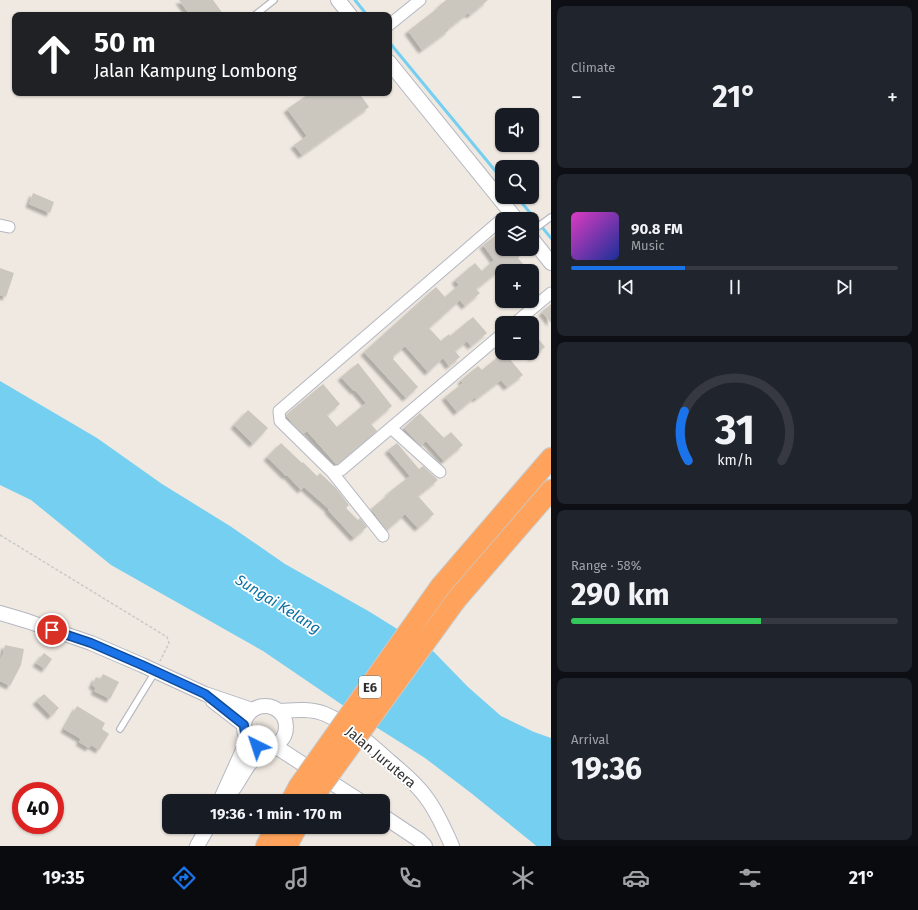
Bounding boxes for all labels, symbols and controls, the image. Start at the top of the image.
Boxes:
text: 50 m [94,26,156,59]
icon: ahead [28,28,80,80]
text: Jalan Kampung Lombong [94,60,297,82]
text: Climate [571,60,615,75]
text: 21° [712,79,757,115]
text: − [571,84,582,111]
text: + [887,84,898,111]
map controls [495,108,539,360]
button: sound [495,108,539,152]
button: search [495,160,539,204]
button: layers [495,212,539,256]
text: 90.8 FM [631,220,683,238]
text: Music [631,238,665,253]
button: + [495,264,539,308]
icon: previous [615,276,637,298]
icon: pause [724,276,746,298]
icon: next [833,276,855,298]
button: − [495,316,539,360]
text: 31 [713,405,755,455]
text: km/h [717,452,752,469]
text: Range · 58% [571,558,642,573]
water label: Sungai Kelang [231,570,324,637]
text: 290 km [571,577,670,613]
pin [35,613,69,647]
icon: arrive [41,619,63,641]
road number: E6 [359,676,381,698]
street label: Jalan Jurutera [342,723,419,792]
position arrow [236,725,278,767]
text: Arrival [571,732,609,747]
text: 19:36 [571,751,642,787]
speed limit sign: 40 [12,782,64,834]
text: 19:36 · 1 min · 170 m [210,805,342,823]
icon: directions [170,864,198,892]
icon: music [283,864,311,892]
icon: phone [396,864,424,892]
icon: climate [509,864,537,892]
icon: car [622,864,650,892]
icon: filters [736,864,764,892]
text: 19:35 [43,867,85,889]
text: 21° [849,867,875,889]

